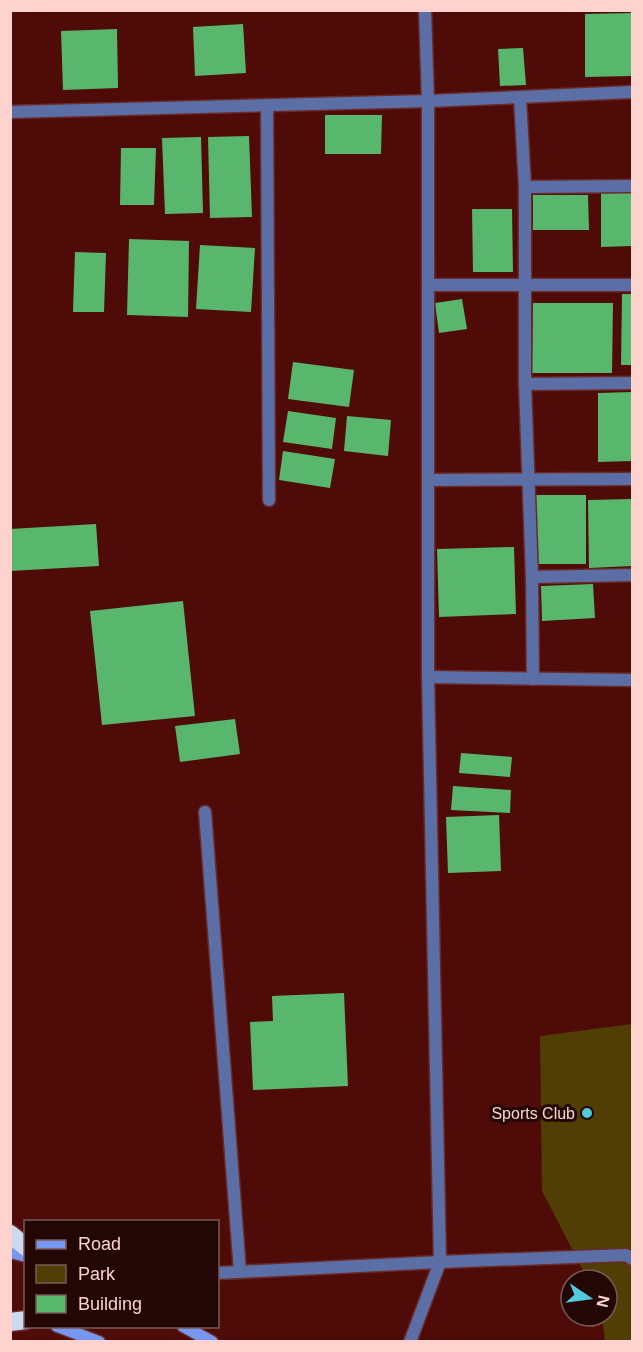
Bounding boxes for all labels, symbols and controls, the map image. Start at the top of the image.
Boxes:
place label: Sports Club [491,1105,575,1122]
marker: Sports Club [580,1106,594,1120]
legend [24,1220,219,1328]
text: Road [78,1234,121,1254]
text: Park [78,1264,116,1284]
north arrow [559,1268,619,1328]
text: Building [78,1294,142,1314]
text: N [594,1294,613,1309]

